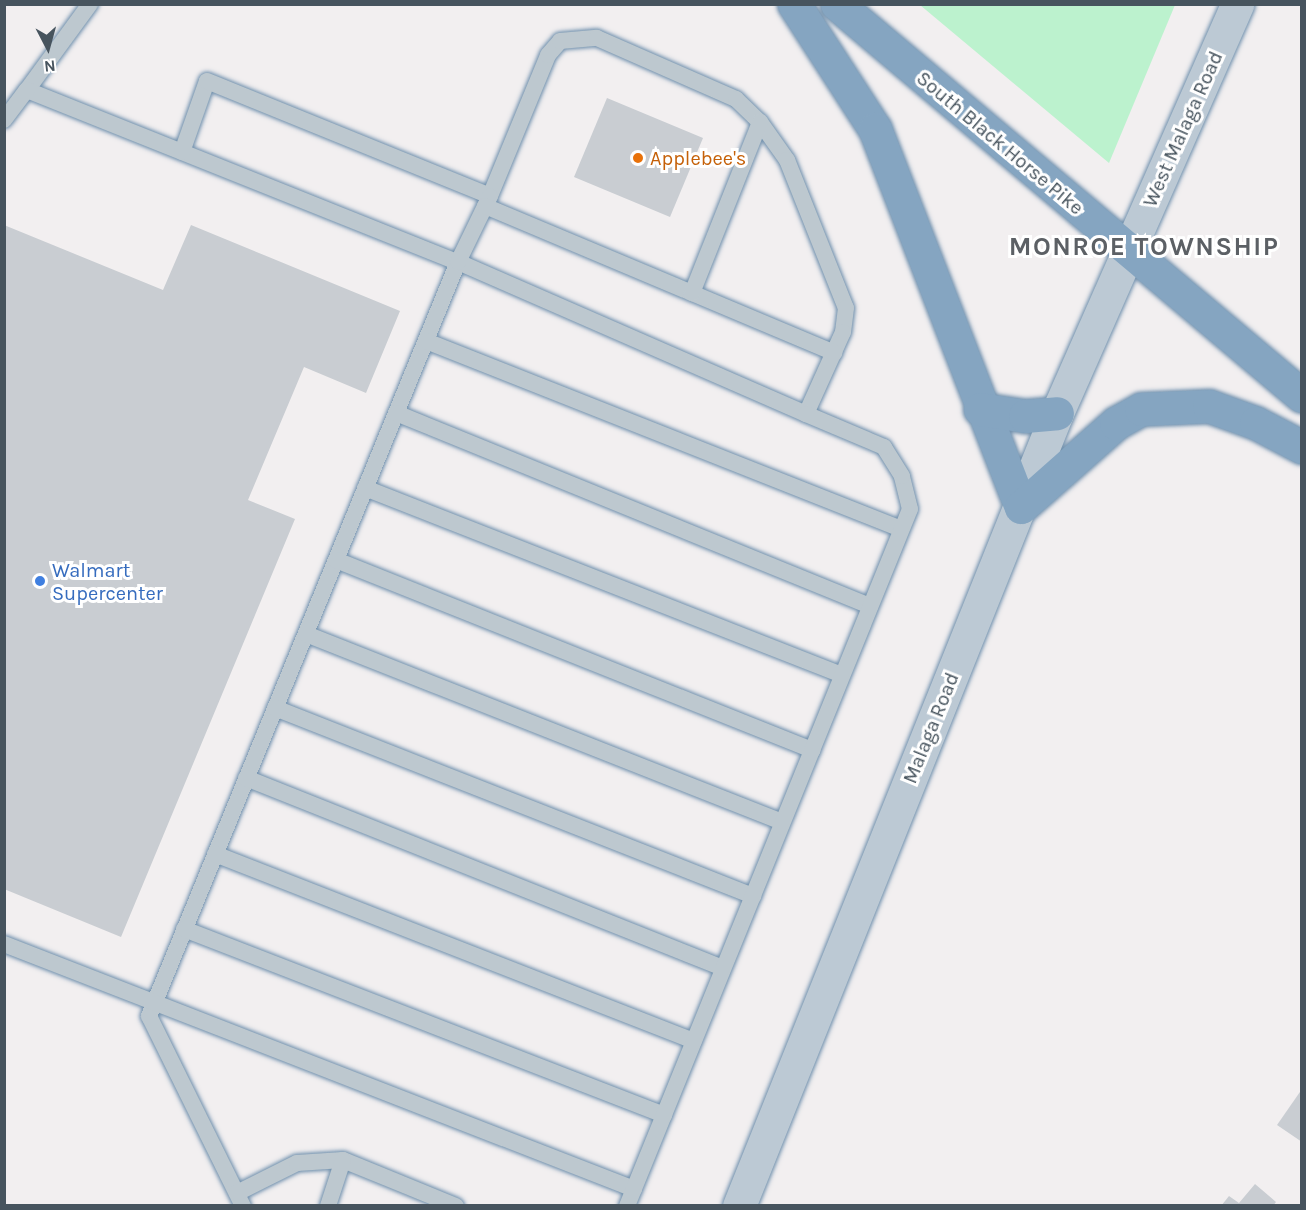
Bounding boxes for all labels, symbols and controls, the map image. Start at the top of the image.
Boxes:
north arrow [18,18,78,78]
street label: West Malaga Road [1138,47,1228,211]
text: N [43,56,57,76]
street label: South Black Horse Pike [912,66,1088,220]
place label: Applebee's [650,146,746,170]
marker: Applebee's [631,151,645,165]
district label: MONROE TOWNSHIP [1009,231,1279,263]
place label: Walmart Supercenter [52,558,163,605]
marker: Walmart Supercenter [33,574,47,588]
street label: Malaga Road [898,669,964,787]

